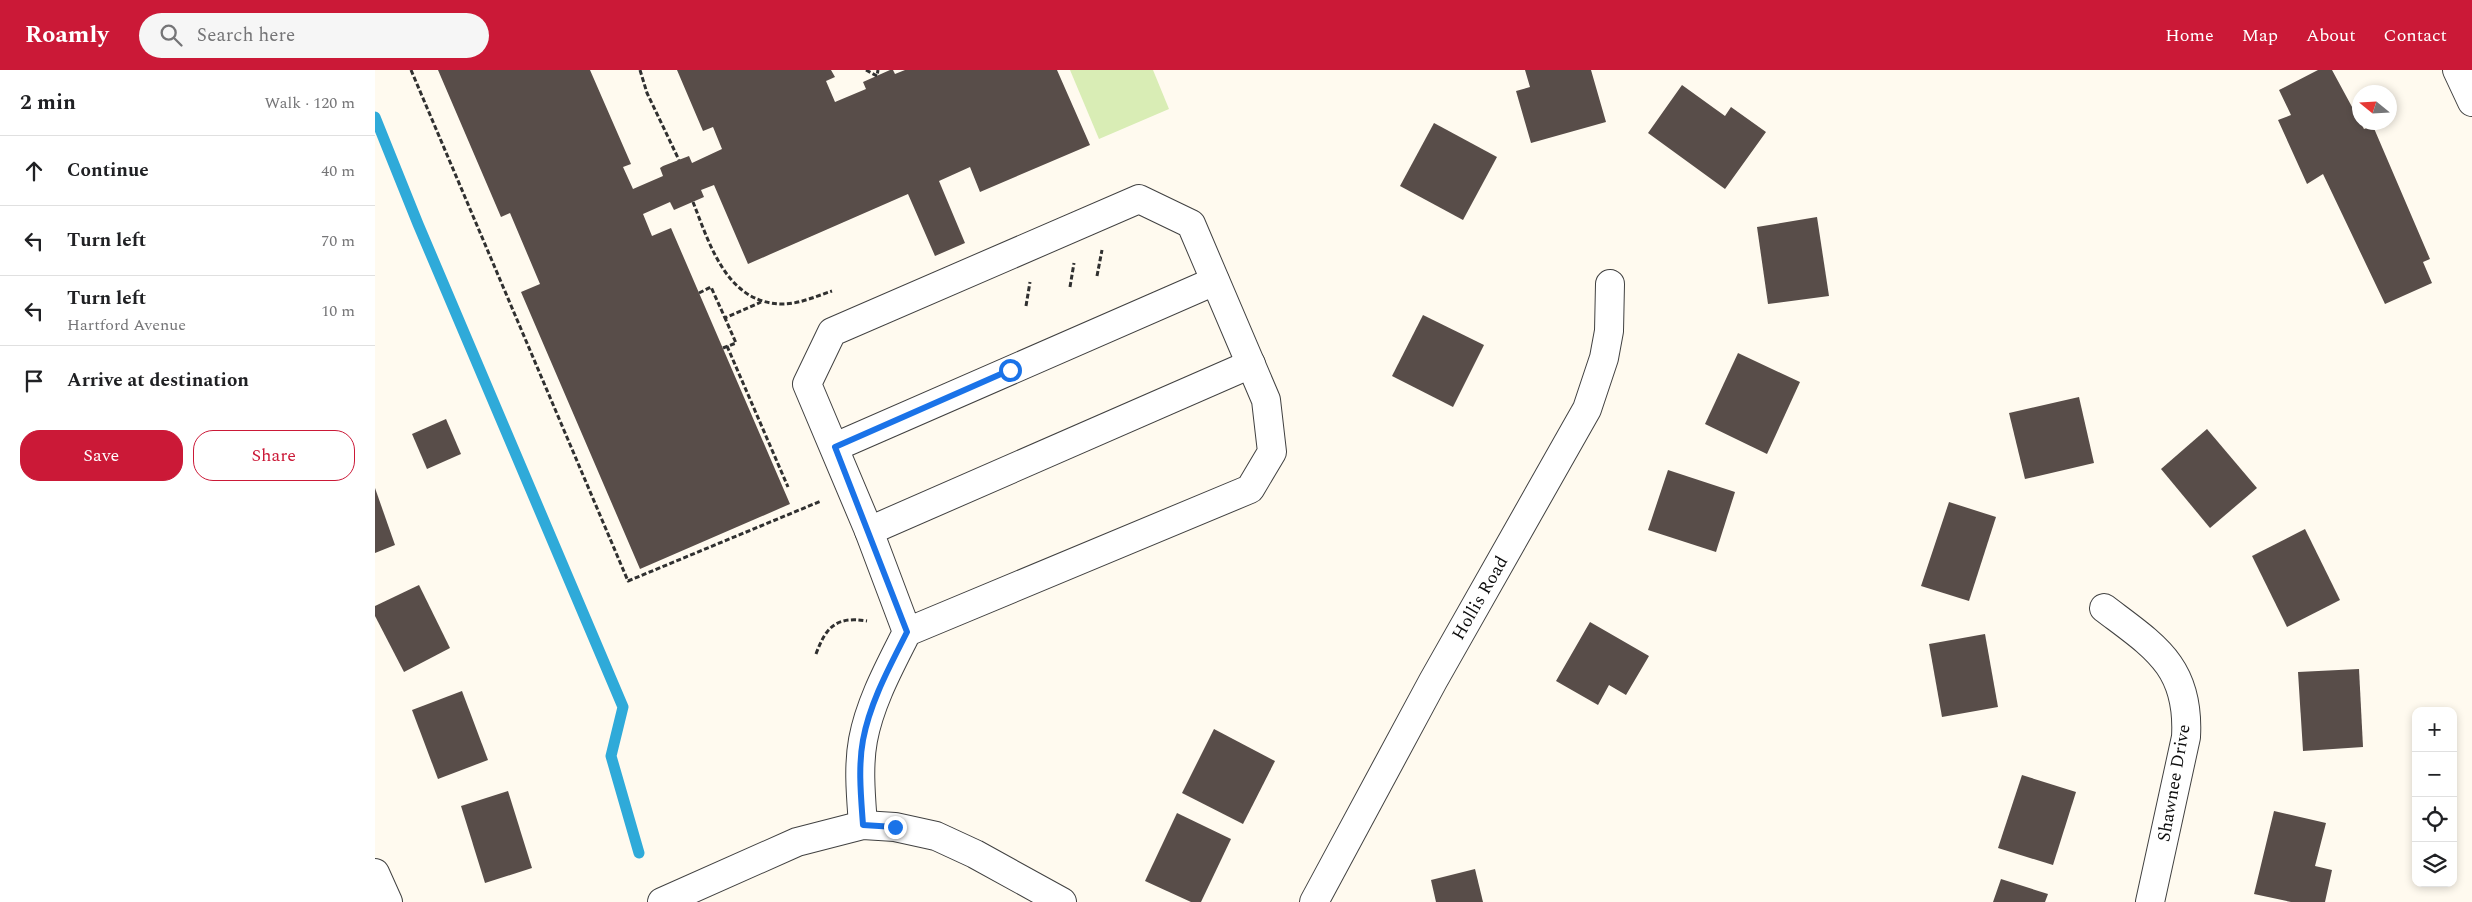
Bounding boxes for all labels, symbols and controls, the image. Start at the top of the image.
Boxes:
search box [139,13,489,58]
text: Roamly [25,17,109,53]
icon: search [157,21,185,49]
text: Search here [197,21,295,50]
text: Home [2165,22,2214,49]
text: Map [2242,22,2278,49]
text: About [2306,22,2356,49]
text: Contact [2384,22,2447,49]
north arrow [2352,85,2397,130]
text: 2 min [20,87,76,119]
text: Walk · 120 m [264,91,355,115]
text: Continue [67,156,149,185]
icon: ahead [20,157,48,185]
text: 40 m [321,159,355,183]
text: Turn left [67,226,146,255]
icon: left [20,227,48,255]
text: 70 m [321,229,355,253]
text: Turn left [67,284,146,313]
icon: left [20,297,48,325]
text: 10 m [321,299,355,323]
text: Hartford Avenue [67,313,186,337]
route start [999,359,1022,382]
text: Arrive at destination [67,366,249,395]
icon: arrive [20,367,48,395]
button: Save [20,430,183,481]
button: Share [193,430,355,481]
street label: Hollis Road [1445,551,1515,645]
map controls [2412,707,2457,887]
button: + [2412,707,2457,752]
street label: Shawnee Drive [2150,722,2198,844]
button: − [2412,752,2457,797]
button: locate [2412,797,2457,842]
route end [884,816,907,839]
button: layers [2412,842,2457,887]

